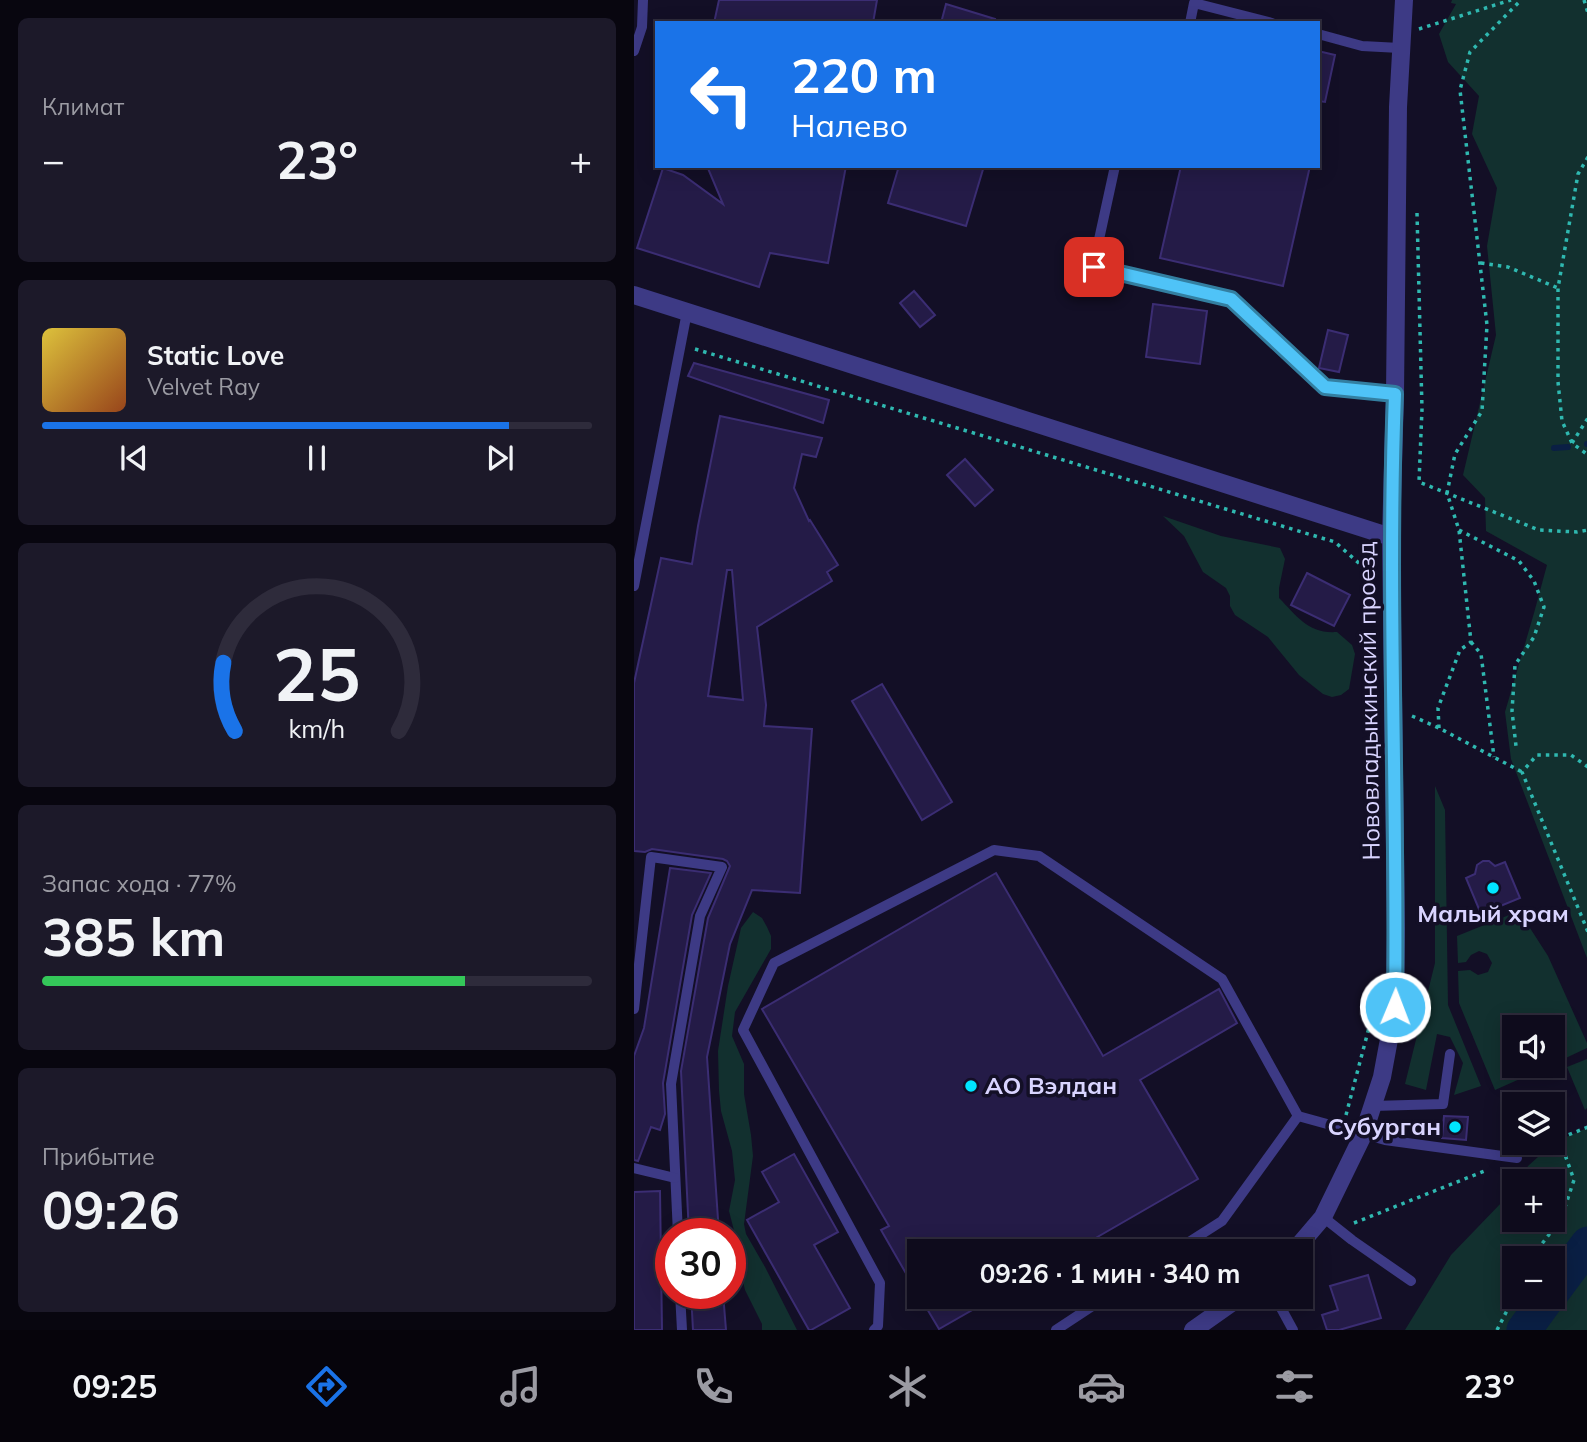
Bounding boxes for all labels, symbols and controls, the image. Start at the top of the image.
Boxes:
text: 220 m [791,44,937,105]
icon: left [676,49,767,140]
text: Климат [42,92,124,121]
text: Налево [791,105,908,145]
text: 23° [276,127,358,192]
text: − [42,136,65,184]
text: + [569,136,592,184]
pin [1064,237,1124,297]
icon: arrive [1075,248,1113,286]
text: Static Love [147,339,284,372]
text: Velvet Ray [147,372,260,401]
icon: previous [115,439,153,477]
icon: pause [298,439,336,477]
icon: next [481,439,519,477]
street label: Нововладыкинский проезд [1350,541,1386,861]
text: 25 [273,628,361,719]
text: km/h [289,713,345,744]
text: Запас хода · 77% [42,869,237,898]
marker: Малый храм [1485,880,1501,896]
place label: Малый храм [1417,898,1569,928]
text: 385 km [42,904,225,969]
position arrow [1358,970,1432,1044]
map controls [1502,1015,1565,1309]
button: sound [1502,1015,1565,1078]
place label: АО Вэлдан [985,1070,1117,1100]
marker: АО Вэлдан [963,1078,979,1094]
button: layers [1502,1092,1565,1155]
place label: Субурган [1327,1111,1441,1141]
marker: Субурган [1447,1119,1463,1135]
text: Прибытие [42,1142,155,1171]
button: + [1502,1169,1565,1232]
text: 09:26 [42,1177,180,1242]
speed limit sign: 30 [655,1218,746,1309]
button: − [1502,1246,1565,1309]
text: 09:26 · 1 мин · 340 m [980,1257,1240,1290]
icon: directions [302,1362,351,1411]
icon: music [496,1362,545,1411]
icon: phone [689,1362,738,1411]
icon: climate [883,1362,932,1411]
icon: car [1077,1362,1126,1411]
icon: filters [1270,1362,1319,1411]
text: 09:25 [72,1366,157,1406]
text: 23° [1464,1366,1515,1406]

